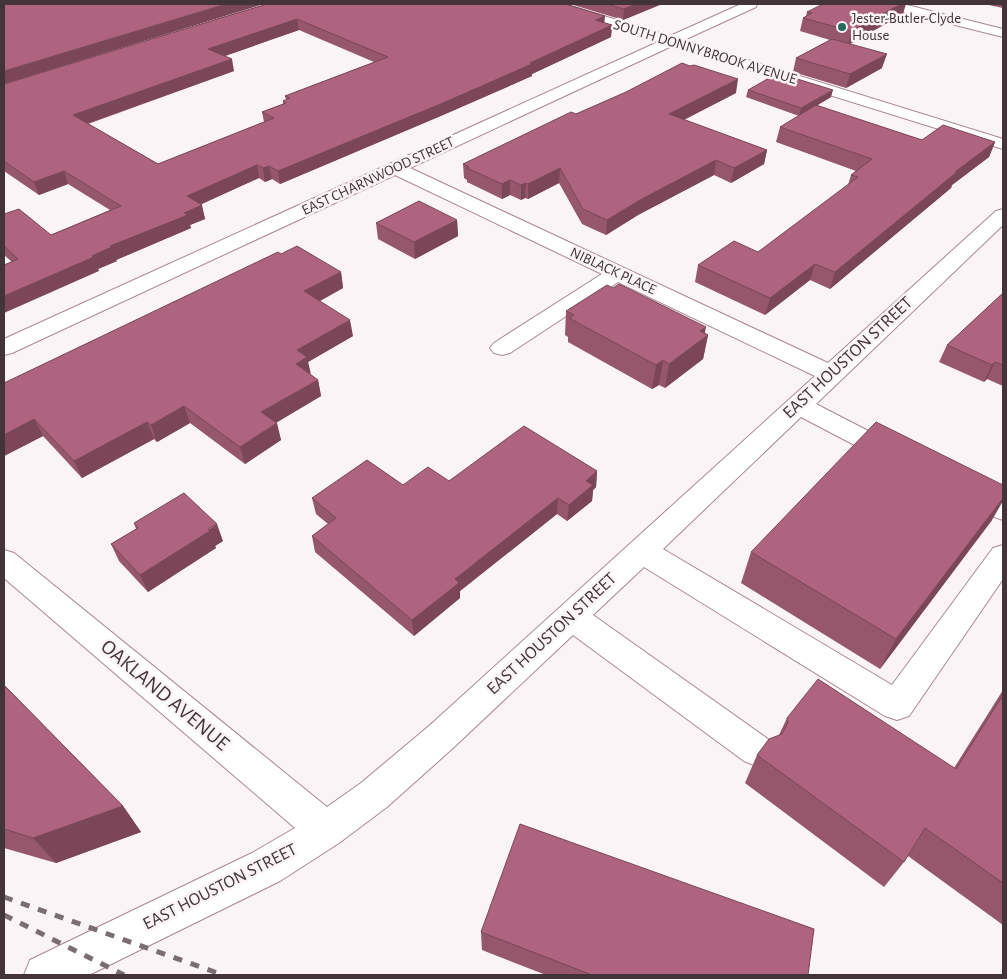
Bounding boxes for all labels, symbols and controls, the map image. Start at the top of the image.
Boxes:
place label: Jester-Butler-Clyde House [852,11,961,43]
street label: SOUTH DONNYBROOK AVENUE [612,17,798,87]
marker: Jester-Butler-Clyde House [836,21,848,33]
street label: EAST CHARNWOOD STREET [299,134,457,218]
street label: NIBLACK PLACE [568,245,658,297]
street label: EAST HOUSTON STREET [780,293,916,423]
street label: EAST HOUSTON STREET [484,569,620,699]
street label: OAKLAND AVENUE [97,635,233,755]
street label: EAST HOUSTON STREET [140,840,300,934]

